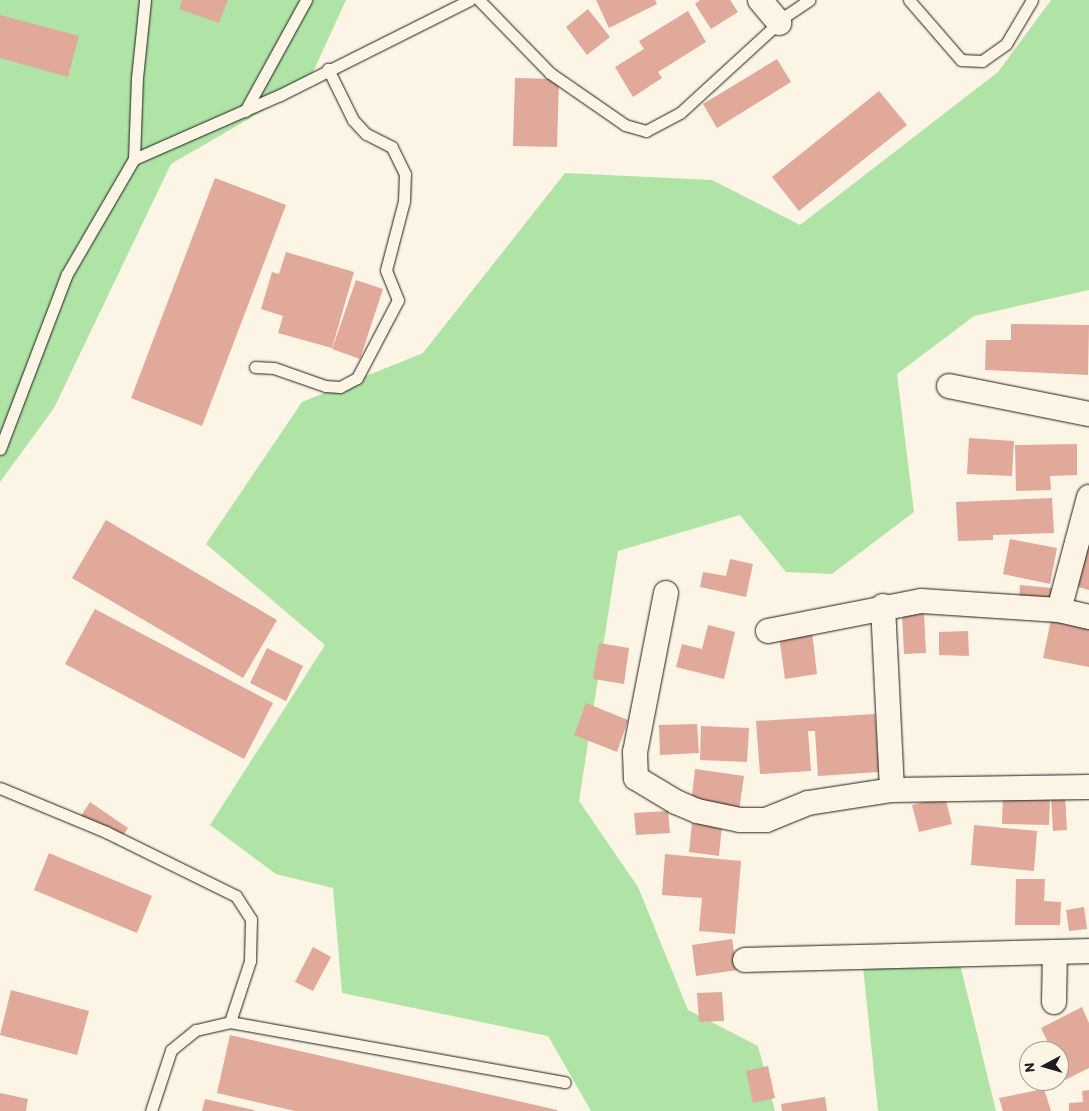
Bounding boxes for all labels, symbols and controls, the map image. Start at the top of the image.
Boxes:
north arrow [1019,1041,1069,1091]
text: N [1021,1062,1039,1073]

